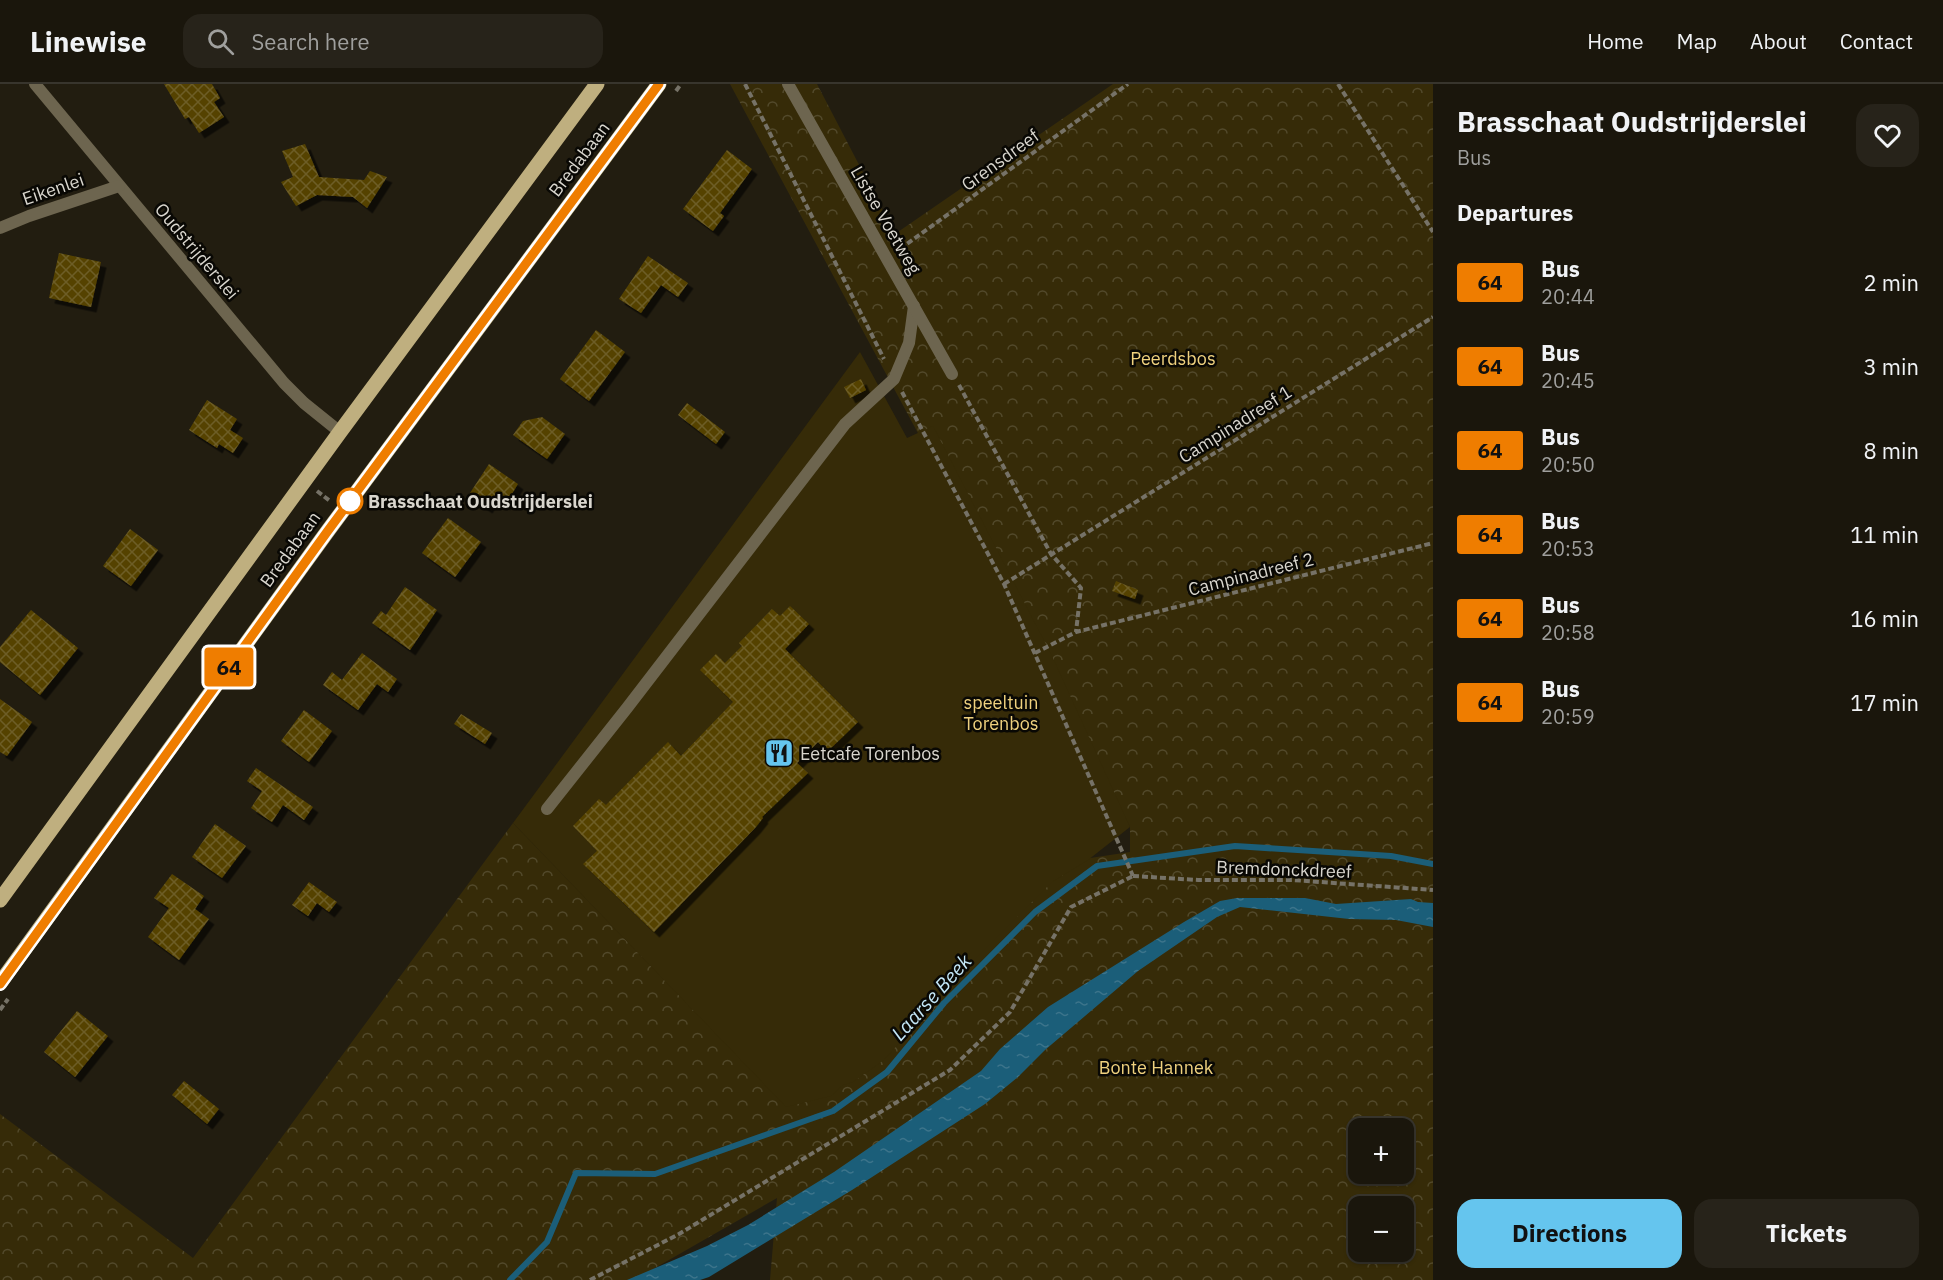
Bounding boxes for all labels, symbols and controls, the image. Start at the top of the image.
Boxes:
search box [183,14,603,68]
text: Linewise [30,23,147,60]
icon: search [204,25,237,58]
text: Search here [252,27,370,56]
text: Home [1587,27,1644,55]
text: Map [1677,27,1717,55]
text: About [1750,27,1807,55]
text: Contact [1840,27,1913,55]
text: Brasschaat Oudstrijderslei [1457,103,1807,140]
button: heart [1856,104,1919,167]
street label: Bredabaan [543,117,615,201]
street label: Grensdreef [957,124,1043,196]
text: Bus [1457,144,1491,171]
street label: Listse Voetweg [846,162,927,279]
street label: Eikenlei [19,168,87,210]
street label: Oudstrijderslei [150,198,244,304]
text: Departures [1457,198,1573,227]
text: Bus [1541,254,1580,283]
text: 64 [1477,268,1503,296]
text: 2 min [1863,268,1919,297]
text: 20:44 [1541,283,1595,310]
text: Bus [1541,338,1580,367]
park label: Peerdsbos [1130,347,1216,370]
text: 64 [1477,352,1503,380]
text: 3 min [1863,352,1919,381]
text: 20:45 [1541,367,1595,394]
street label: Campinadreef 1 [1174,380,1296,468]
text: Bus [1541,422,1580,451]
text: 64 [1477,436,1503,464]
text: 8 min [1863,436,1919,465]
text: 20:50 [1541,451,1595,478]
marker: Brasschaat Oudstrijderslei [337,488,363,514]
place label: Brasschaat Oudstrijderslei [368,490,593,513]
text: Bus [1541,506,1580,535]
street label: Bredabaan [255,507,325,591]
text: 64 [1477,520,1503,548]
text: 11 min [1850,520,1919,549]
text: 20:53 [1541,535,1595,562]
street label: Campinadreef 2 [1186,547,1316,601]
text: Bus [1541,590,1580,619]
text: 64 [1477,604,1503,632]
text: 16 min [1850,604,1919,633]
text: 20:58 [1541,619,1595,646]
line badge: 64 [202,648,256,686]
text: 64 [216,653,242,681]
text: Bus [1541,674,1580,703]
text: 64 [1477,688,1503,716]
text: 17 min [1850,688,1919,717]
park label: speeltuin Torenbos [963,691,1039,735]
text: 20:59 [1541,703,1595,730]
restaurant icon: Eetcafe Torenbos [763,737,795,769]
place label: Eetcafe Torenbos [800,742,940,765]
street label: Bremdonckdreef [1216,855,1352,883]
water label: Laarse Beek [885,948,977,1046]
park label: Bonte Hannek [1099,1056,1214,1079]
map controls [1348,1118,1414,1262]
button: + [1348,1118,1414,1184]
button: − [1348,1196,1414,1262]
button: Directions [1457,1199,1682,1268]
button: Tickets [1694,1199,1919,1268]

